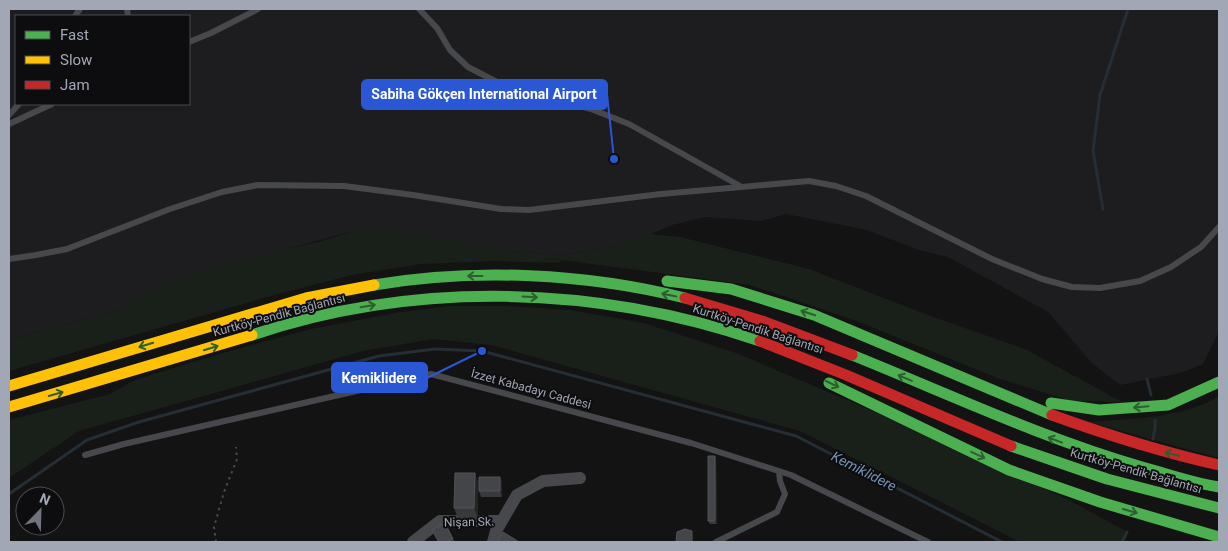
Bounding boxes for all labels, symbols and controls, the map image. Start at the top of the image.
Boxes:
legend [15,15,190,105]
text: Fast [60,26,89,44]
text: Slow [60,51,92,69]
text: Jam [60,76,90,94]
callout: Sabiha Gökçen International Airport [362,80,607,109]
text: Sabiha Gökçen International Airport [371,86,597,102]
one-way arrow [468,271,484,281]
one-way arrow [662,289,678,299]
street label: Kurtköy-Pendik Bağlantısı [211,291,347,339]
one-way arrow [522,292,538,301]
one-way arrow [360,301,376,311]
street label: Kurtköy-Pendik Bağlantısı [691,301,825,357]
one-way arrow [801,308,817,318]
one-way arrow [139,341,155,351]
one-way arrow [203,342,219,352]
callout: Kemiklidere [332,363,427,392]
street label: İzzet Kabadayı Caddesi [469,365,593,412]
text: Kemiklidere [341,370,417,386]
one-way arrow [898,372,913,382]
one-way arrow [824,380,839,389]
one-way arrow [47,388,63,398]
one-way arrow [1133,402,1149,412]
one-way arrow [1048,435,1063,444]
street label: Kurtköy-Pendik Bağlantısı [1069,445,1203,497]
water label: Kemiklidere [829,448,899,494]
one-way arrow [1164,449,1180,458]
one-way arrow [970,451,985,460]
north arrow [15,486,65,536]
text: N [37,490,53,508]
one-way arrow [1122,507,1138,516]
street label: Nişan Sk. [444,515,494,529]

